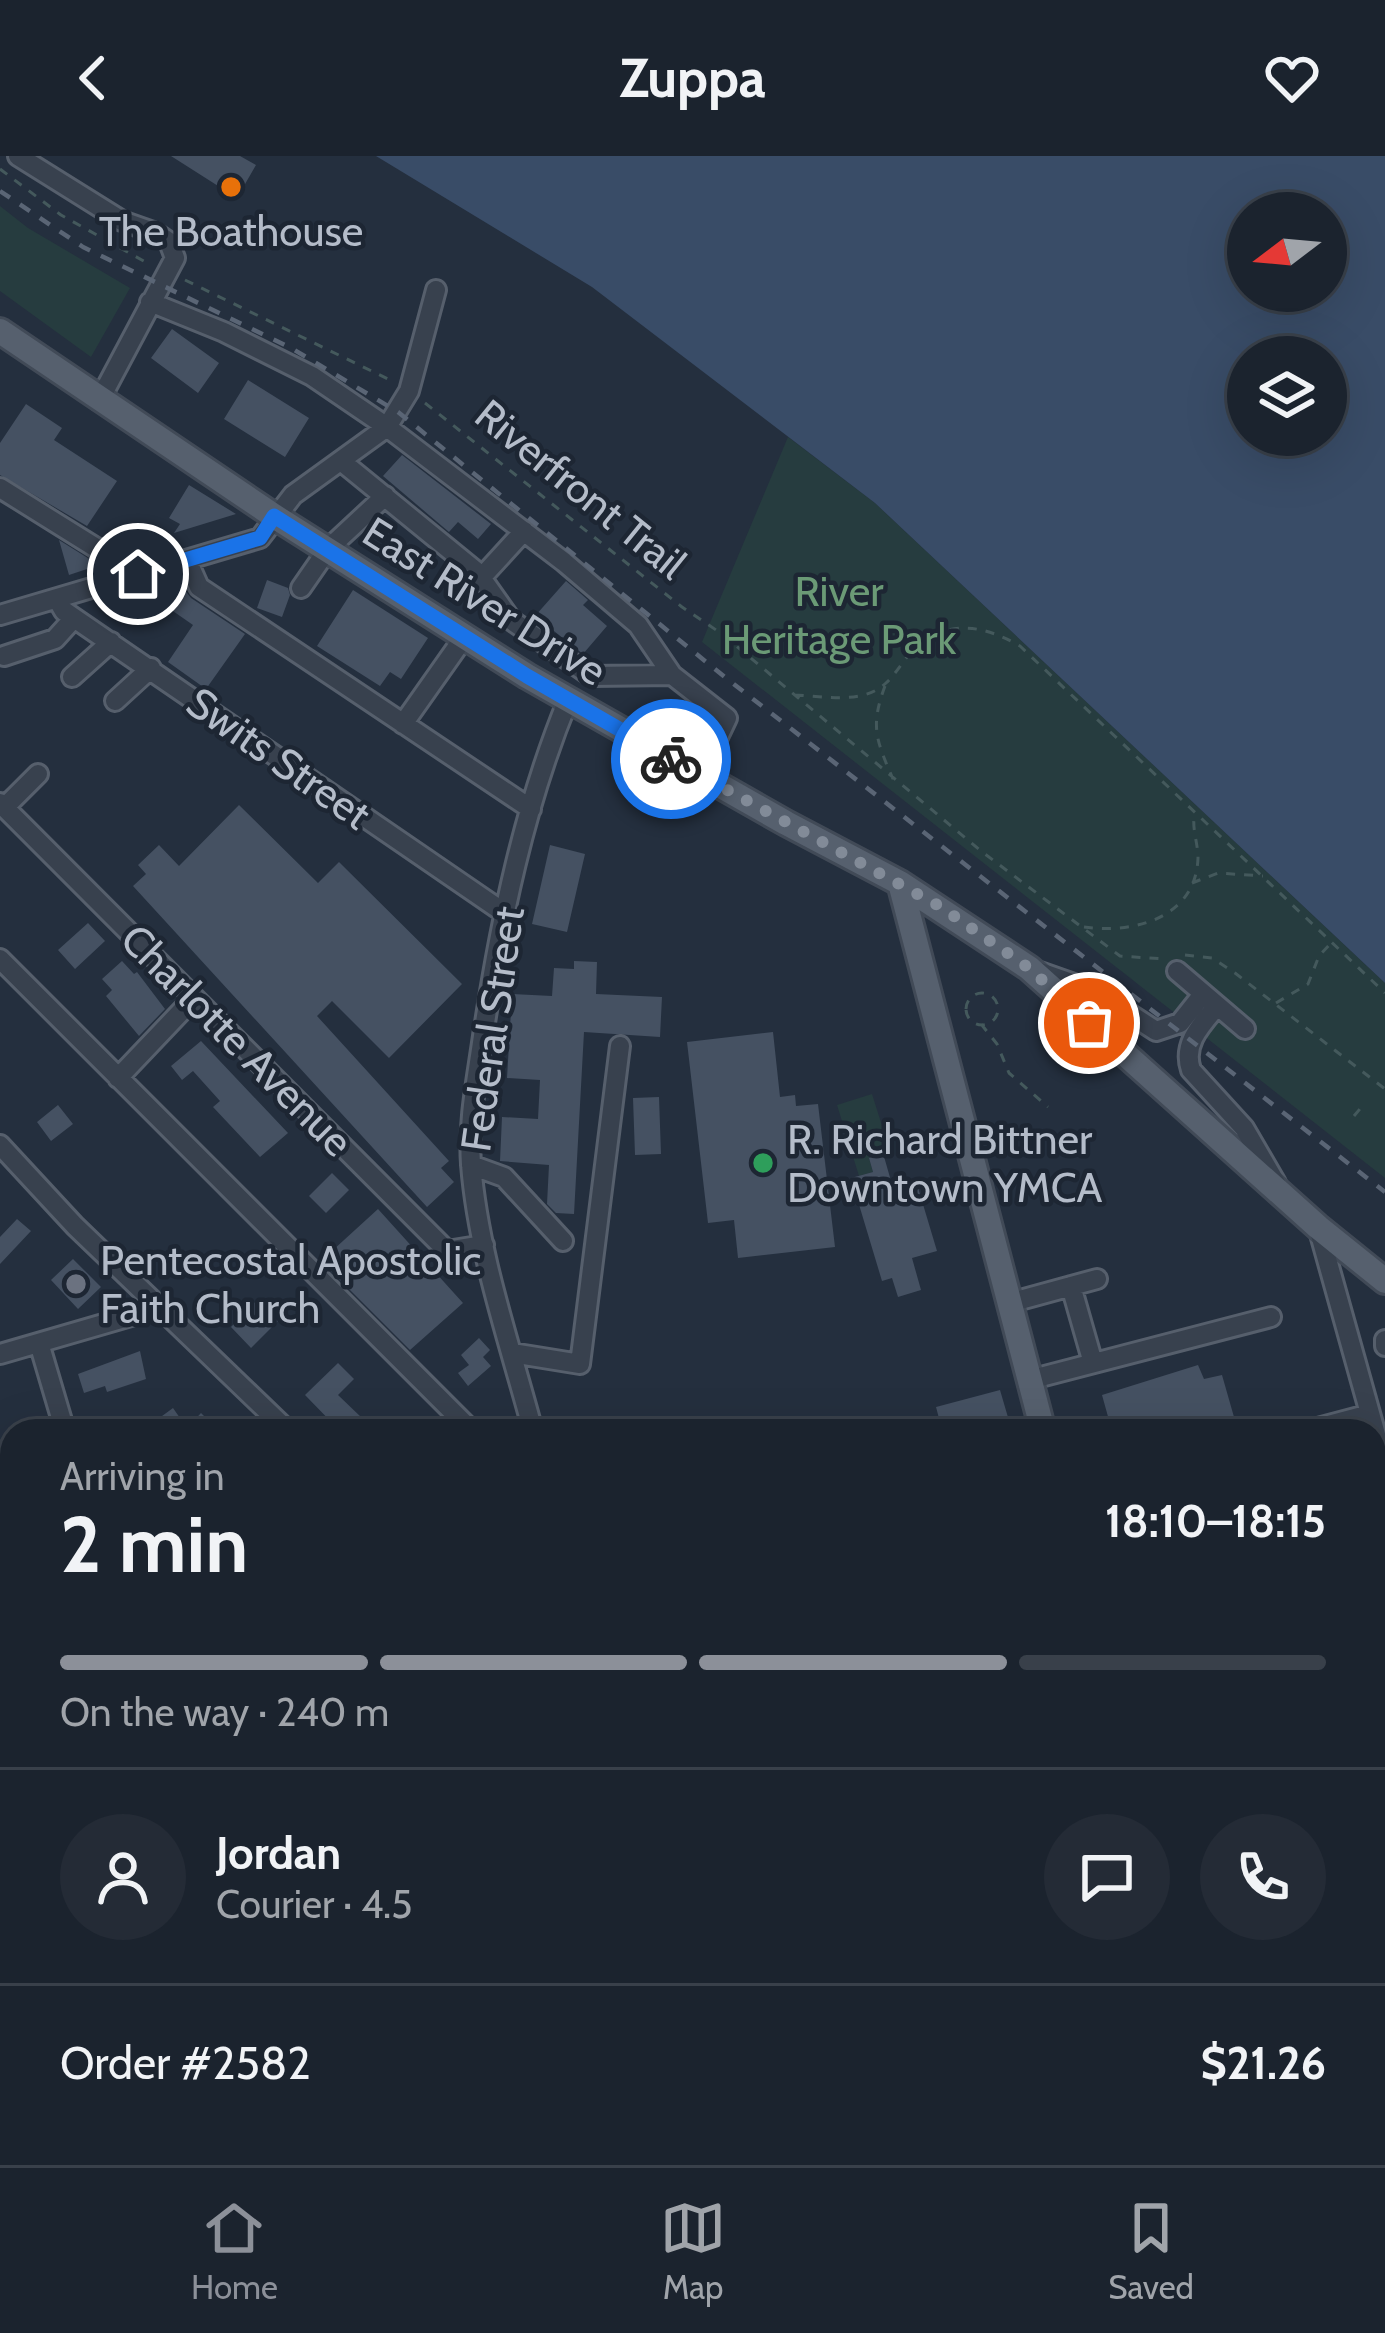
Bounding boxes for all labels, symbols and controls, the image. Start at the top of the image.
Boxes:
icon: back [60,45,126,111]
text: Zuppa [619,45,766,111]
icon: heart [1259,45,1325,111]
marker: The Boathouse [218,174,244,200]
north arrow [1227,192,1347,312]
map controls [1227,192,1347,456]
place label: The Boathouse [99,205,363,257]
button: layers [1227,336,1347,456]
street label: Riverfront Trail [465,388,697,590]
street label: East River Drive [354,506,616,696]
pin [87,523,189,625]
icon: home [105,541,171,607]
park label: River Heritage Park [722,565,956,665]
street label: Swits Street [177,676,381,840]
courier [611,699,731,819]
icon: bike [638,726,704,792]
street label: Federal Street [449,903,535,1155]
street label: Charlotte Avenue [110,913,364,1167]
pin [1038,972,1140,1074]
icon: bag [1056,990,1122,1056]
place label: R. Richard Bittner Downtown YMCA [787,1113,1103,1213]
marker: R. Richard Bittner Downtown YMCA [750,1150,776,1176]
place label: Pentecostal Apostolic Faith Church [100,1234,481,1334]
marker: Pentecostal Apostolic Faith Church [63,1271,89,1297]
text: Arriving in [60,1452,224,1500]
text: 18:10–18:15 [1105,1494,1326,1548]
text: 2 min [60,1497,248,1592]
text: On the way · 240 m [60,1688,389,1736]
button: person [60,1814,186,1940]
button: chat [1044,1814,1170,1940]
button: phone [1200,1814,1326,1940]
text: Jordan [216,1826,341,1880]
text: Courier · 4.5 [216,1880,412,1928]
text: Order #2582 [60,2036,311,2090]
text: $21.26 [1200,2036,1326,2090]
tab: Home [191,2195,278,2307]
tab: Map [660,2195,726,2307]
tab: Saved [1108,2195,1194,2307]

